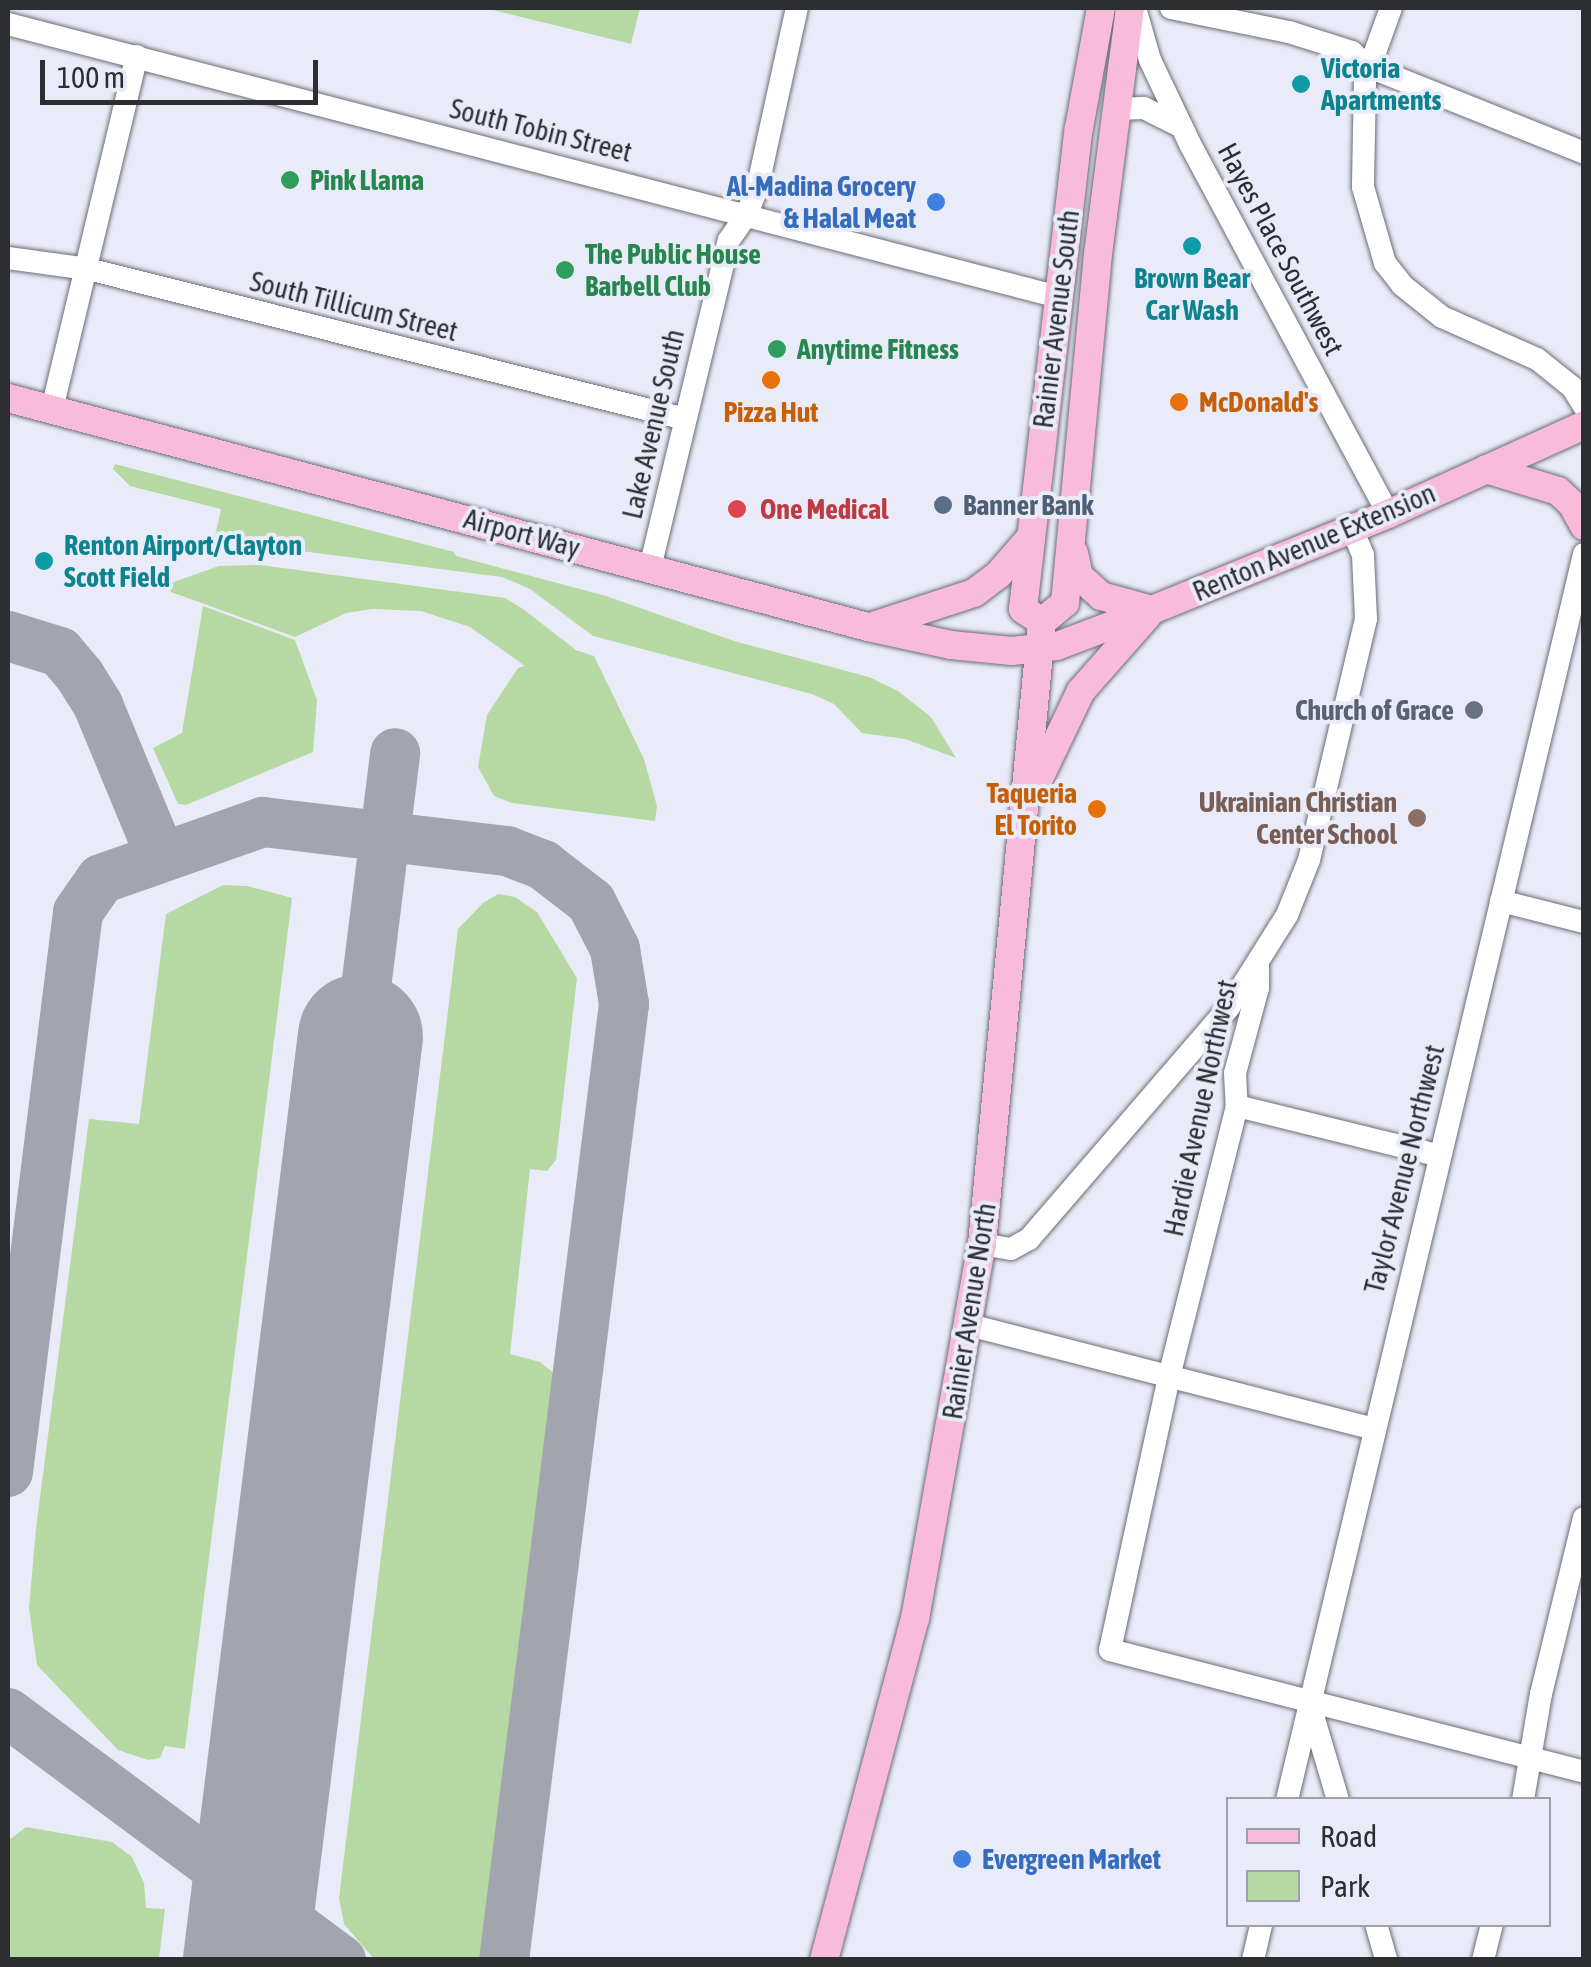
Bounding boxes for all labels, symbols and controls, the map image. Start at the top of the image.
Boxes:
scale bar [45,40,322,102]
place label: Victoria Apartments [1321,51,1441,117]
text: 100 m [57,60,125,94]
marker: Victoria Apartments [1290,73,1312,95]
street label: South Tobin Street [447,91,635,169]
street label: Hayes Place Southwest [1211,137,1351,361]
place label: Pink Llama [310,163,424,197]
marker: Pink Llama [279,169,301,191]
place label: Al-Madina Grocery & Halal Meat [727,169,916,235]
marker: Al-Madina Grocery & Halal Meat [925,191,947,213]
street label: Rainier Avenue South [1026,208,1086,430]
marker: Brown Bear Car Wash [1181,235,1203,257]
place label: The Public House Barbell Club [585,237,761,303]
marker: The Public House Barbell Club [554,259,576,281]
place label: Brown Bear Car Wash [1134,261,1250,327]
street label: South Tillicum Street [247,264,461,348]
street label: Lake Avenue South [615,326,691,522]
place label: Anytime Fitness [797,332,959,366]
marker: Anytime Fitness [766,338,788,360]
marker: Pizza Hut [760,369,782,391]
place label: McDonald's [1199,385,1318,419]
marker: McDonald's [1168,391,1190,413]
place label: Pizza Hut [724,395,818,429]
street label: Renton Avenue Extension [1188,476,1440,608]
place label: Banner Bank [963,488,1093,522]
place label: One Medical [760,492,888,526]
marker: Banner Bank [932,494,954,516]
marker: One Medical [724,496,750,522]
street label: Airport Way [460,501,584,565]
place label: Renton Airport/Clayton Scott Field [64,528,302,594]
marker: Renton Airport/Clayton Scott Field [33,550,55,572]
place label: Church of Grace [1295,693,1454,727]
marker: Church of Grace [1463,699,1485,721]
place label: Taqueria El Torito [986,776,1077,842]
place label: Ukrainian Christian Center School [1199,785,1397,851]
marker: Taqueria El Torito [1086,798,1108,820]
marker: Ukrainian Christian Center School [1406,807,1428,829]
street label: Hardie Avenue Northwest [1156,977,1244,1239]
street label: Taylor Avenue Northwest [1357,1041,1451,1297]
street label: Rainier Avenue North [935,1200,1003,1422]
legend [1226,1797,1551,1927]
text: Road [1320,1819,1377,1853]
place label: Evergreen Market [982,1842,1161,1876]
marker: Evergreen Market [951,1848,973,1870]
text: Park [1320,1869,1370,1903]

